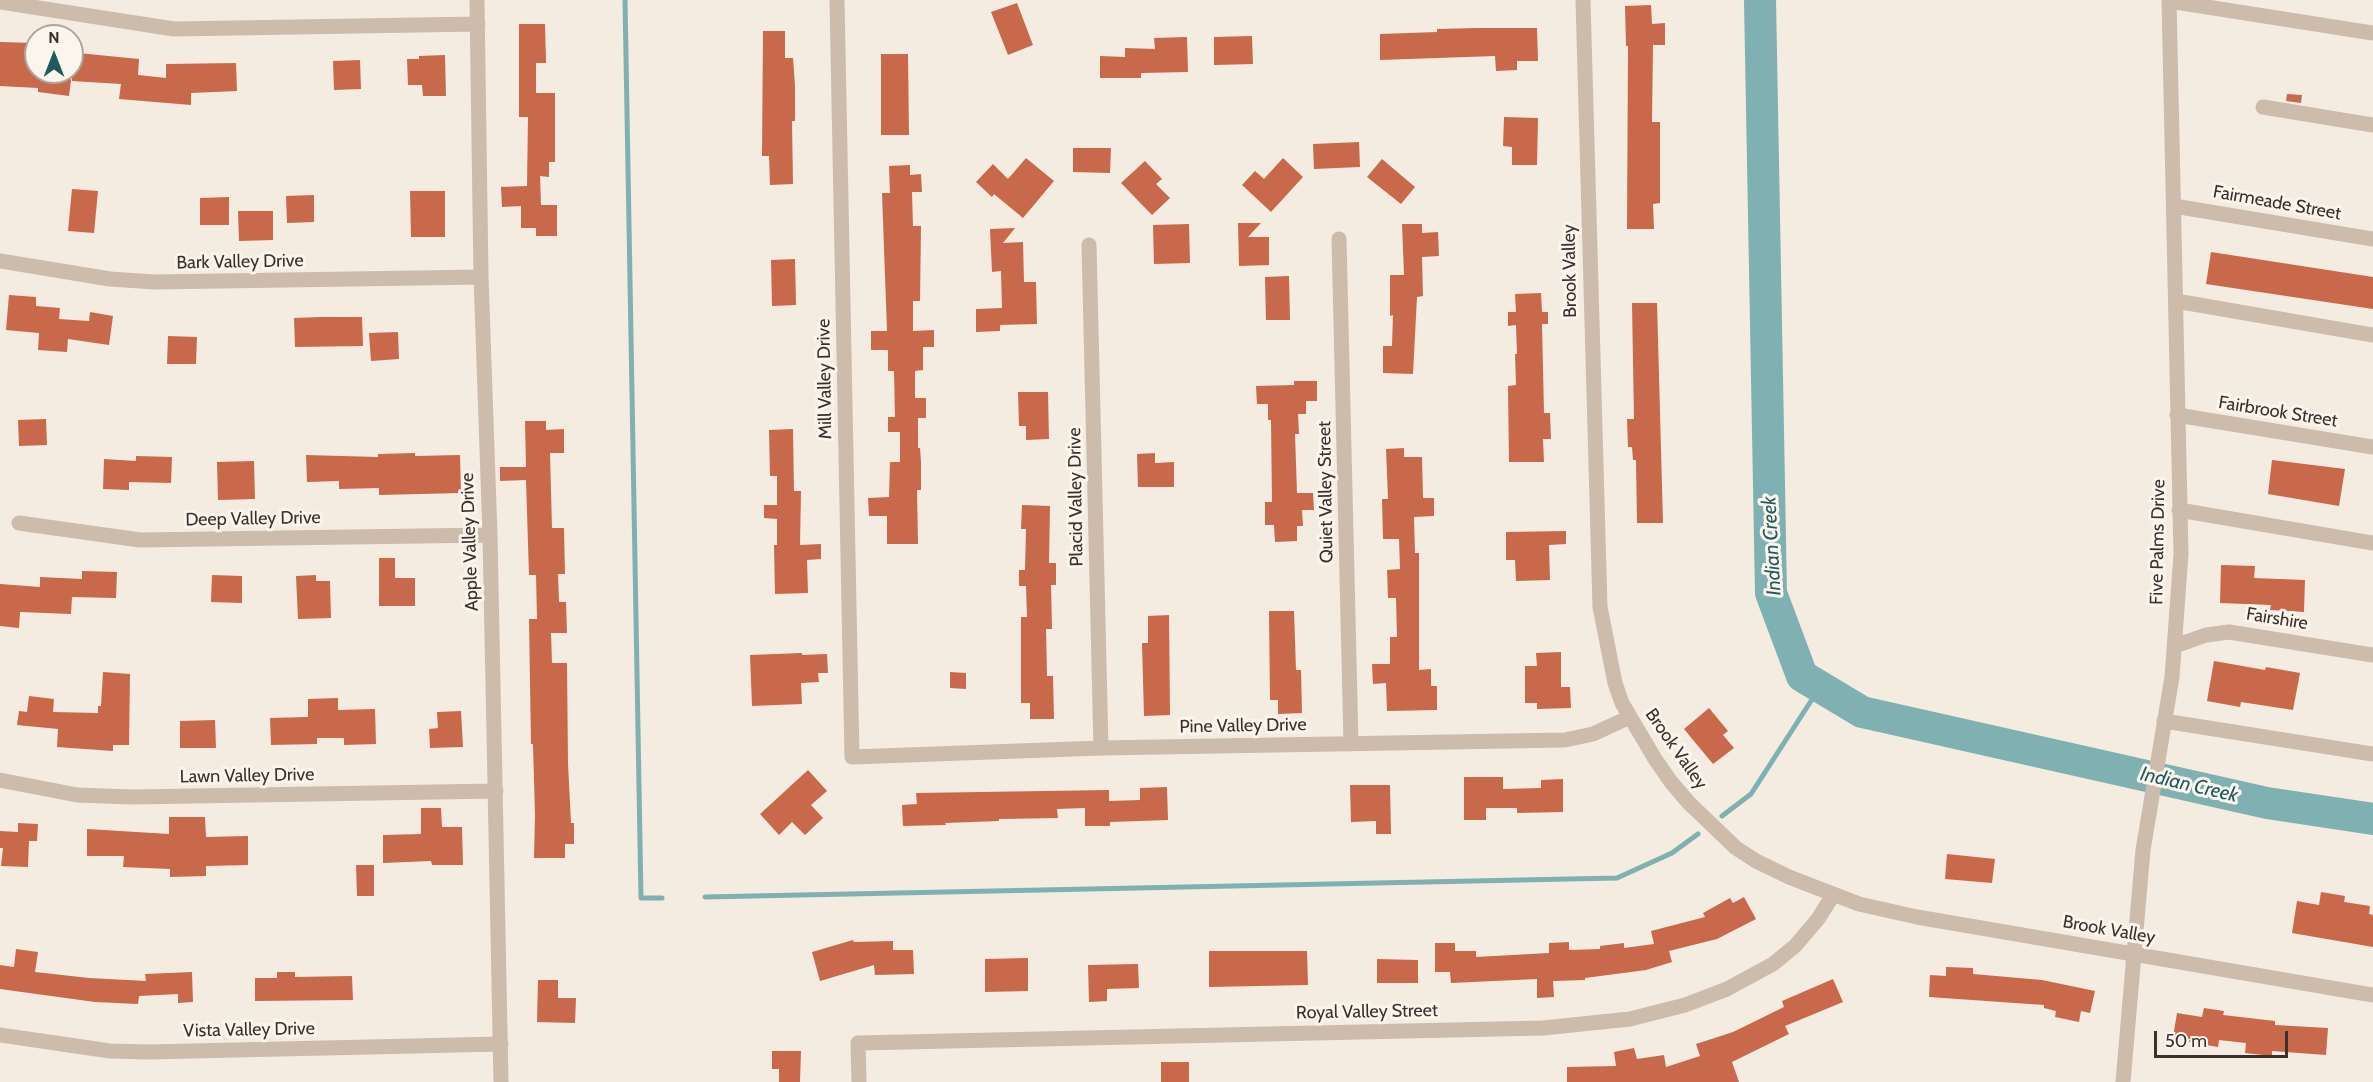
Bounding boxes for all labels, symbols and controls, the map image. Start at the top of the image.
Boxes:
north arrow [24,24,84,84]
text: N [48,28,60,47]
street label: Fairmeade Street [2211,181,2343,225]
street label: Brook Valley [1558,224,1582,318]
street label: Bark Valley Drive [176,250,304,274]
street label: Mill Valley Drive [813,318,837,440]
street label: Fairbrook Street [2217,392,2339,432]
street label: Quiet Valley Street [1314,421,1338,563]
street label: Placid Valley Drive [1064,427,1088,567]
street label: Apple Valley Drive [457,472,483,612]
street label: Five Palms Drive [2146,479,2170,605]
water label: Indian Creek [1757,496,1787,596]
street label: Deep Valley Drive [185,507,321,531]
street label: Fairshire [2245,603,2309,635]
street label: Brook Valley [1640,704,1712,794]
street label: Pine Valley Drive [1179,714,1307,738]
water label: Indian Creek [2138,762,2240,808]
street label: Lawn Valley Drive [180,764,314,788]
street label: Brook Valley [2061,911,2157,949]
street label: Royal Valley Street [1296,1000,1438,1024]
street label: Vista Valley Drive [183,1018,315,1042]
scale bar [2157,1019,2290,1057]
text: 50 m [2165,1030,2207,1052]

